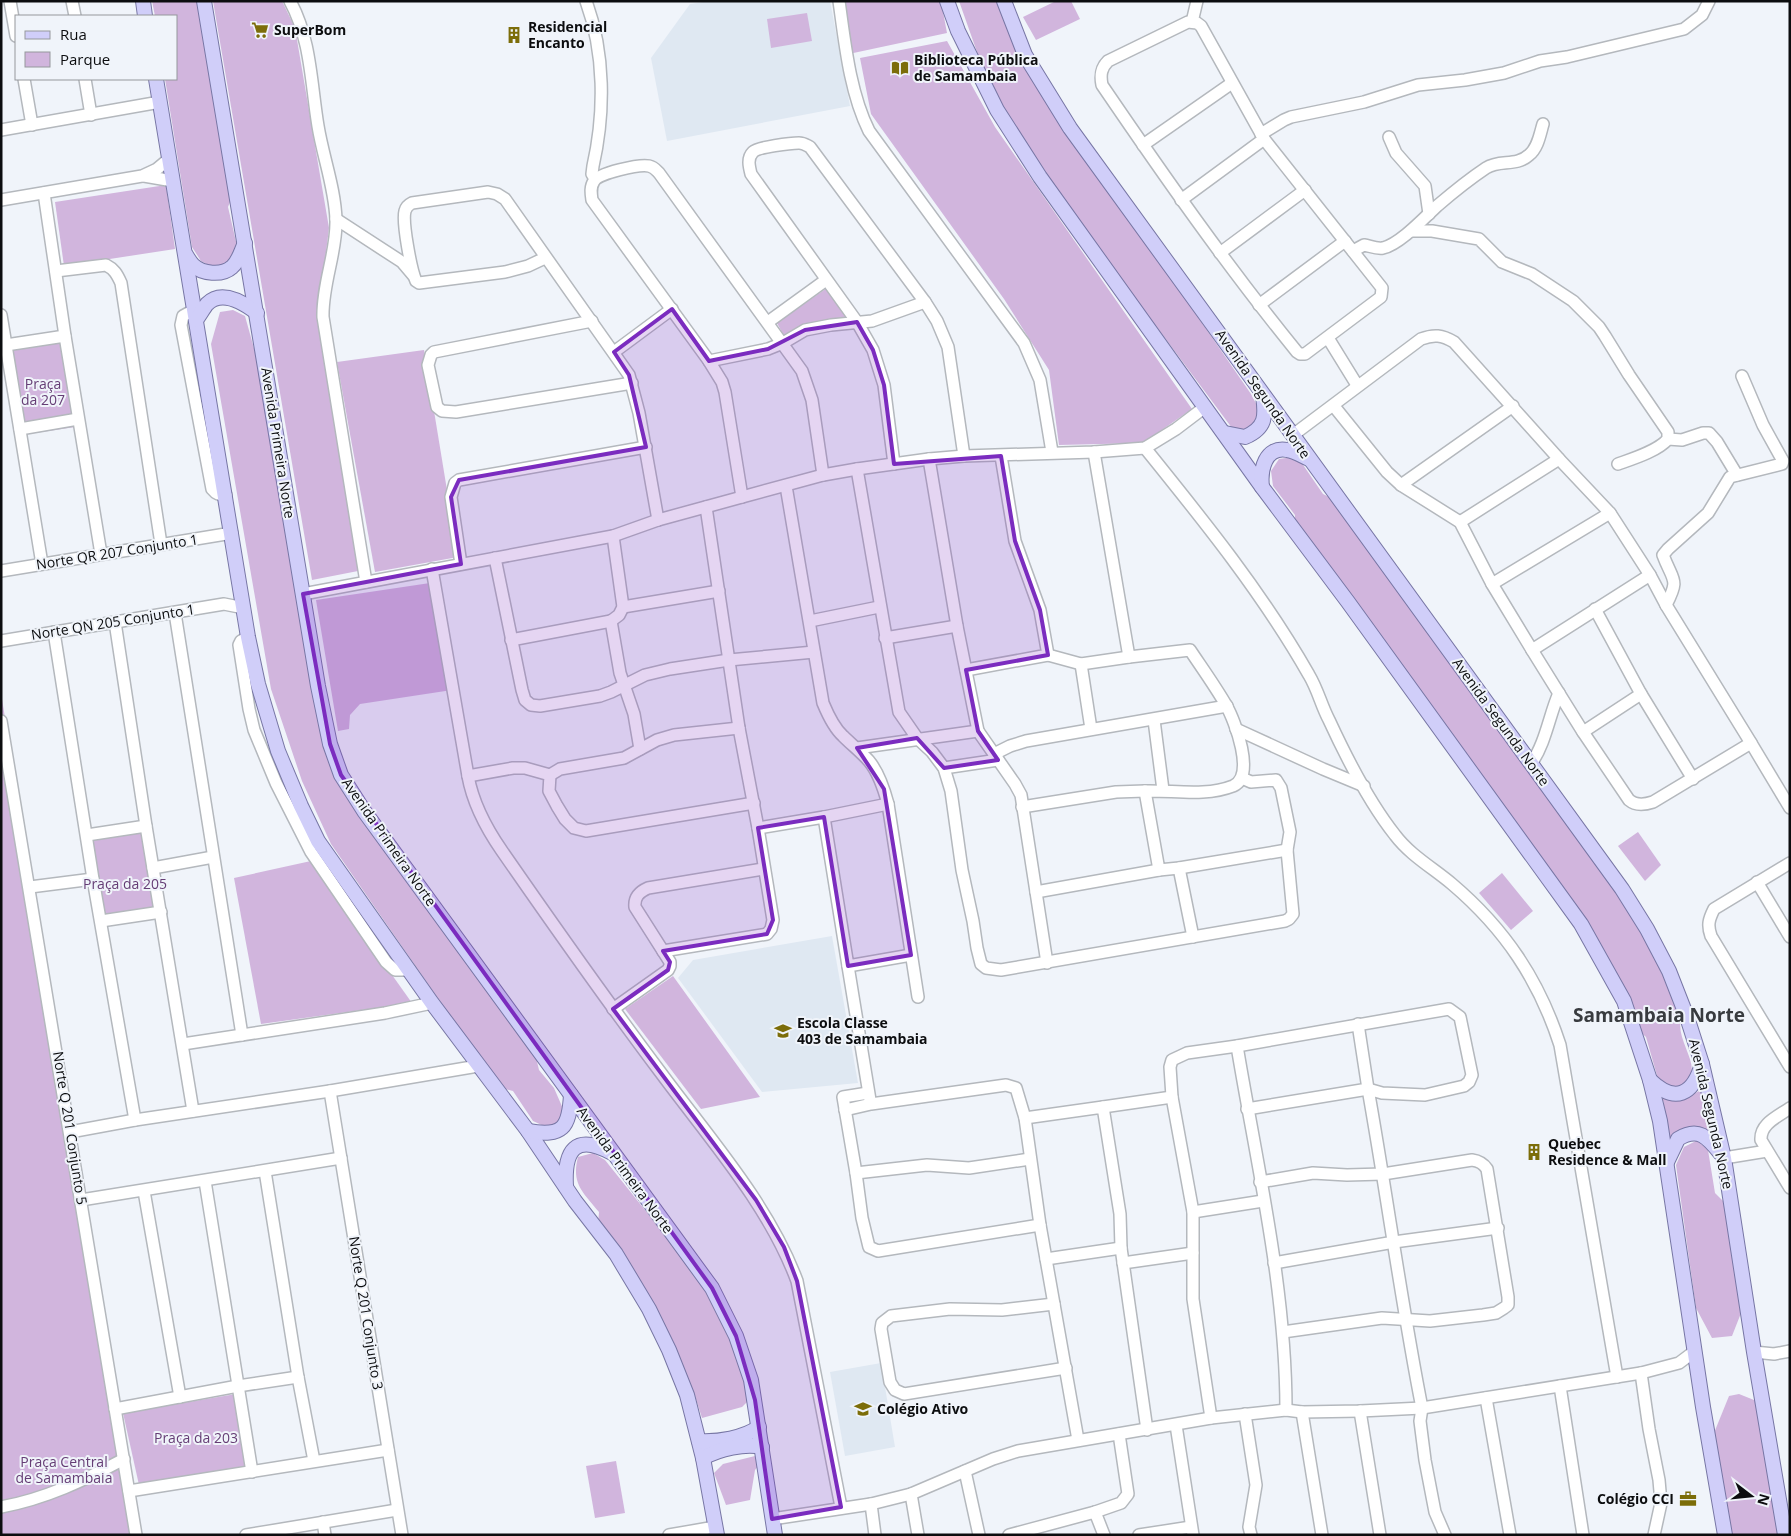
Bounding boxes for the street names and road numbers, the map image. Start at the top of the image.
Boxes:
street label: Avenida Segunda Norte [1212,325,1315,462]
street label: Avenida Primeira Norte [257,366,300,520]
street label: Norte QR 207 Conjunto 1 [35,529,199,574]
street label: Norte QN 205 Conjunto 1 [30,599,196,644]
street label: Avenida Segunda Norte [1449,654,1554,790]
street label: Avenida Primeira Norte [338,774,441,910]
street label: Avenida Segunda Norte [1685,1037,1738,1191]
street label: Norte Q 201 Conjunto 5 [49,1050,92,1206]
street label: Avenida Primeira Norte [573,1102,678,1237]
street label: Norte Q 201 Conjunto 3 [345,1235,388,1391]

